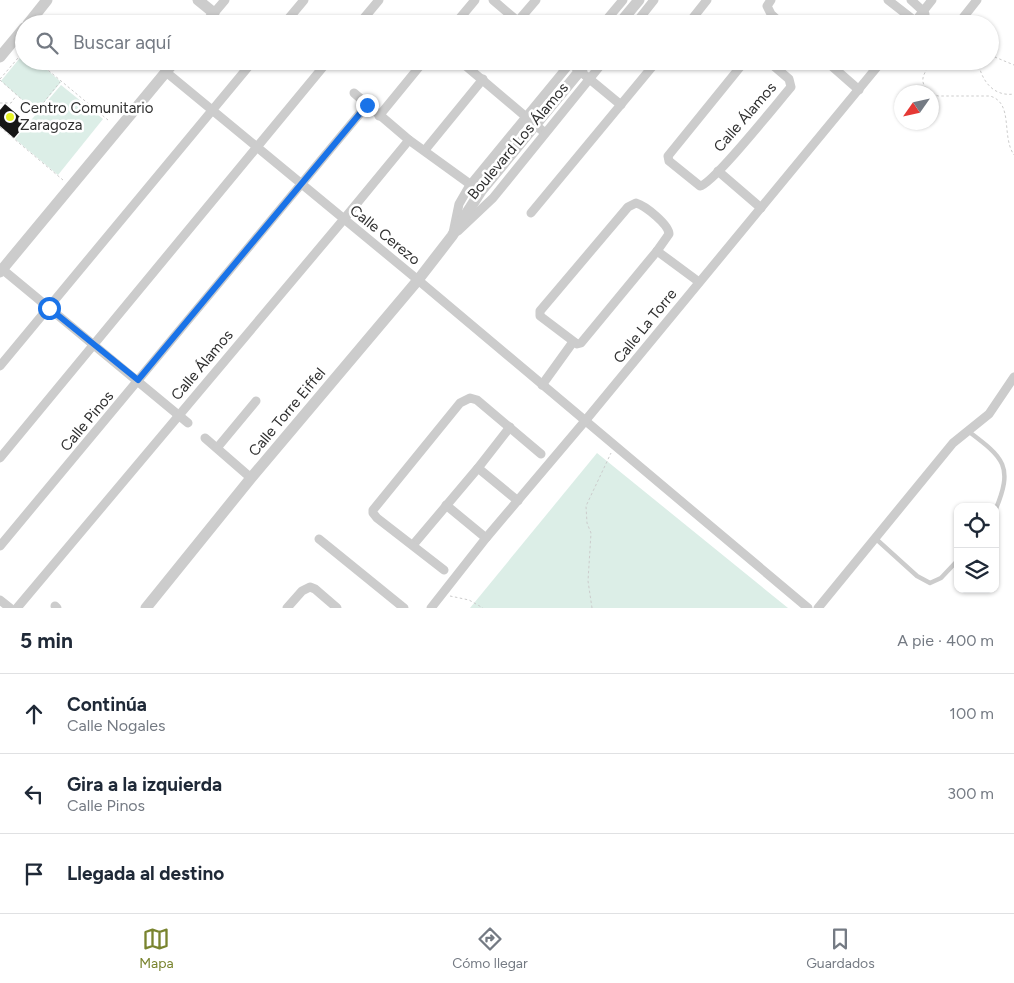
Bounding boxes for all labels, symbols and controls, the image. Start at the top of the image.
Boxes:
search box [15,15,999,70]
icon: search [33,29,61,57]
text: Buscar aquí [73,31,171,54]
street label: Calle Álamos [710,78,780,156]
street label: Boulevard Los Álamos [464,79,572,203]
north arrow [894,85,939,130]
route end [356,94,379,117]
place label: Centro Comunitario Zaragoza [20,99,154,134]
marker: Centro Comunitario Zaragoza [4,111,16,123]
street label: Calle Cerezo [346,201,424,269]
street label: Calle La Torre [610,285,680,367]
route start [38,297,61,320]
street label: Calle Álamos [167,326,237,404]
street label: Calle Torre Eiffel [245,364,329,460]
street label: Calle Pinos [57,387,117,455]
map controls [954,503,999,593]
button: locate [954,503,999,548]
button: layers [954,548,999,593]
text: 5 min [20,628,73,653]
text: A pie · 400 m [897,631,994,650]
text: Continúa [67,693,147,716]
icon: ahead [20,700,48,728]
text: 100 m [949,704,994,723]
text: Calle Nogales [67,716,165,735]
text: Gira a la izquierda [67,773,222,796]
icon: left [20,780,48,808]
text: 300 m [947,784,994,803]
text: Calle Pinos [67,796,145,815]
icon: arrive [20,860,48,888]
text: Llegada al destino [67,862,224,885]
tab: Mapa [139,925,174,972]
tab: Cómo llegar [452,925,528,972]
tab: Guardados [806,925,875,972]

